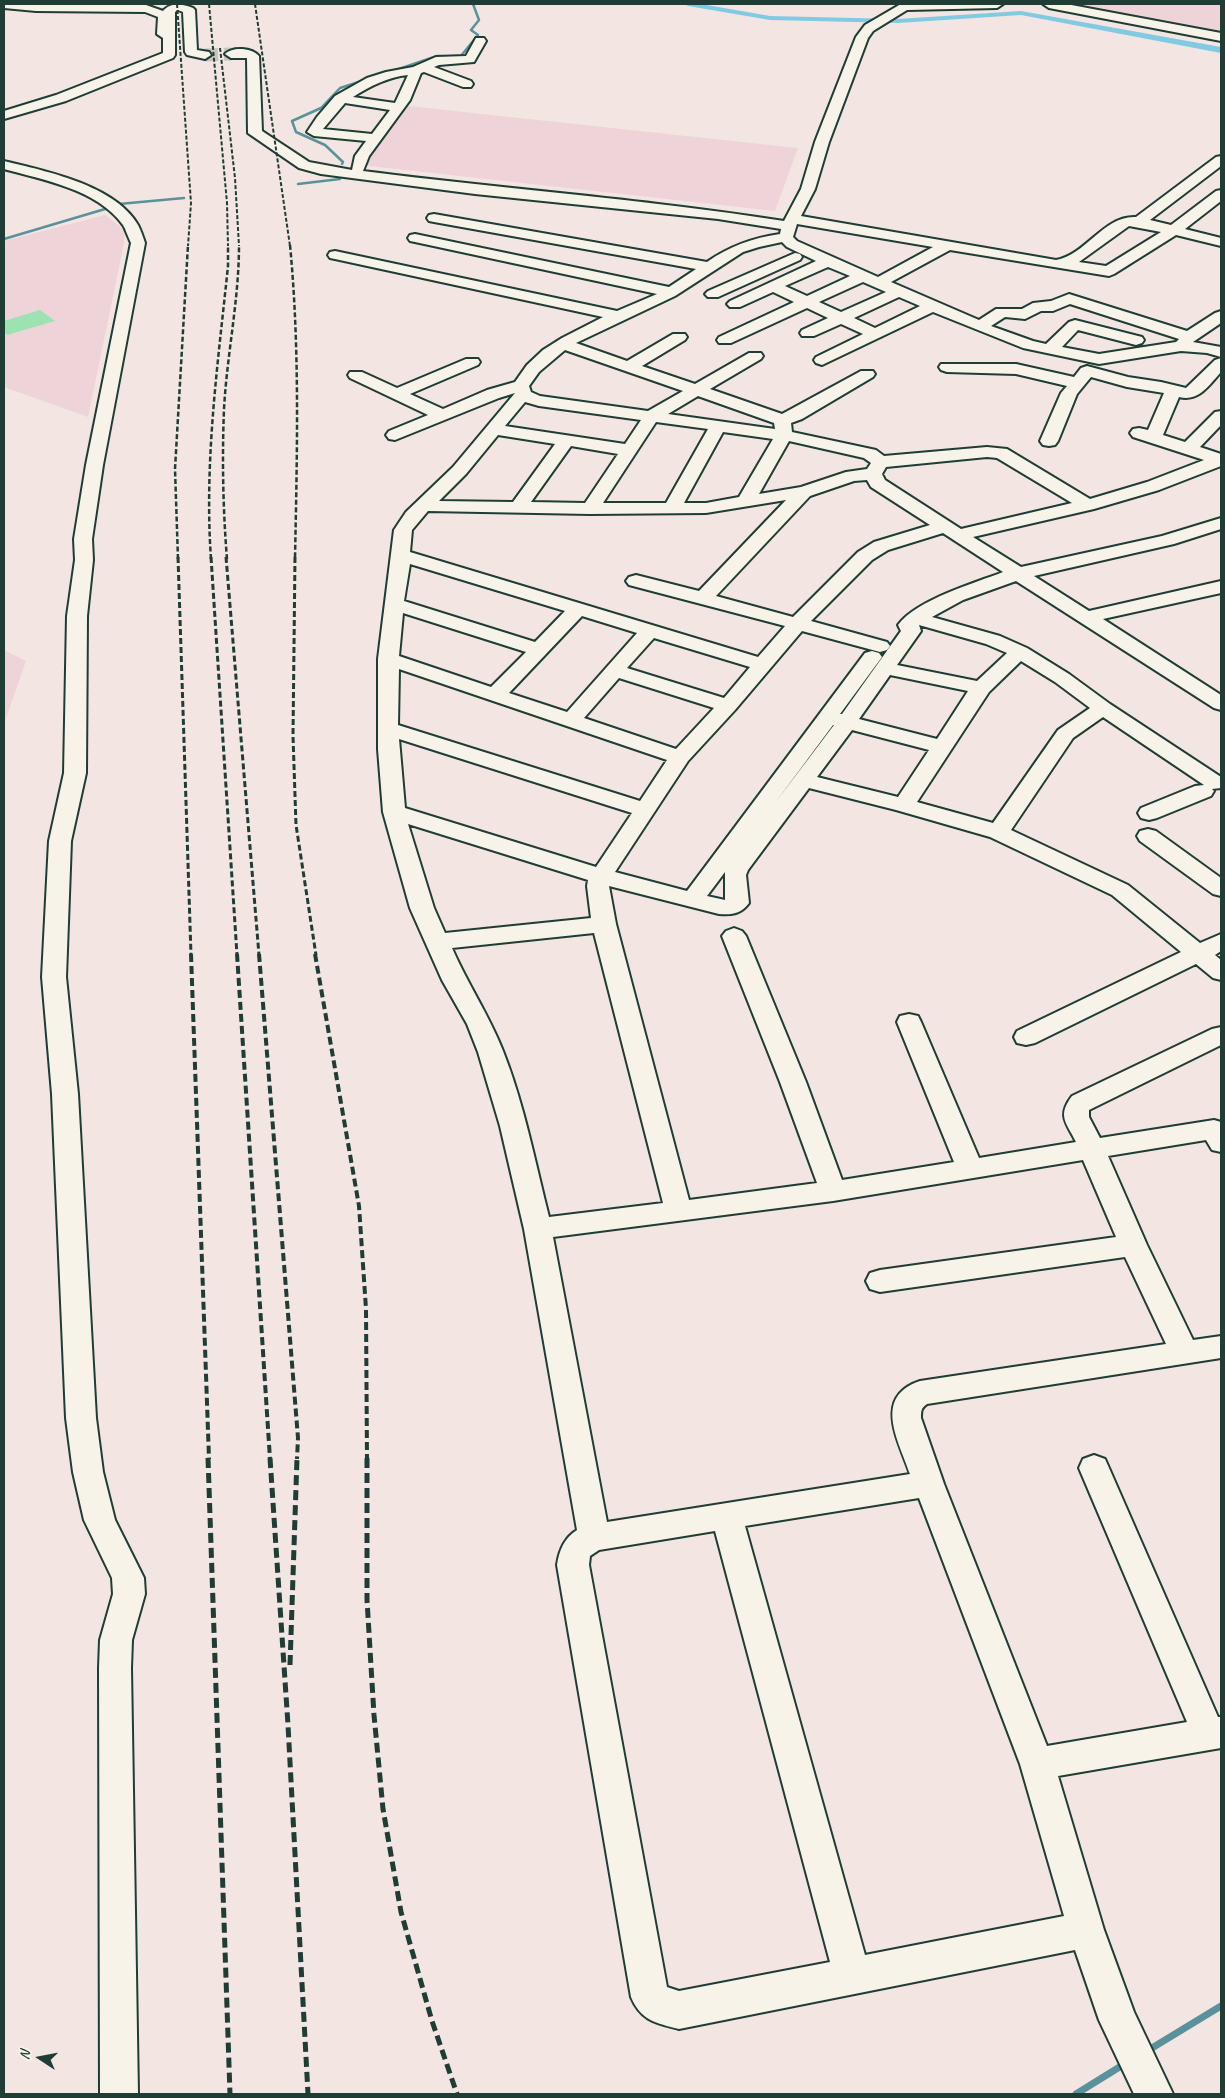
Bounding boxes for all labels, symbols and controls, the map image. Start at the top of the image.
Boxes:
north arrow [15,2033,65,2083]
text: N [16,2049,34,2061]

